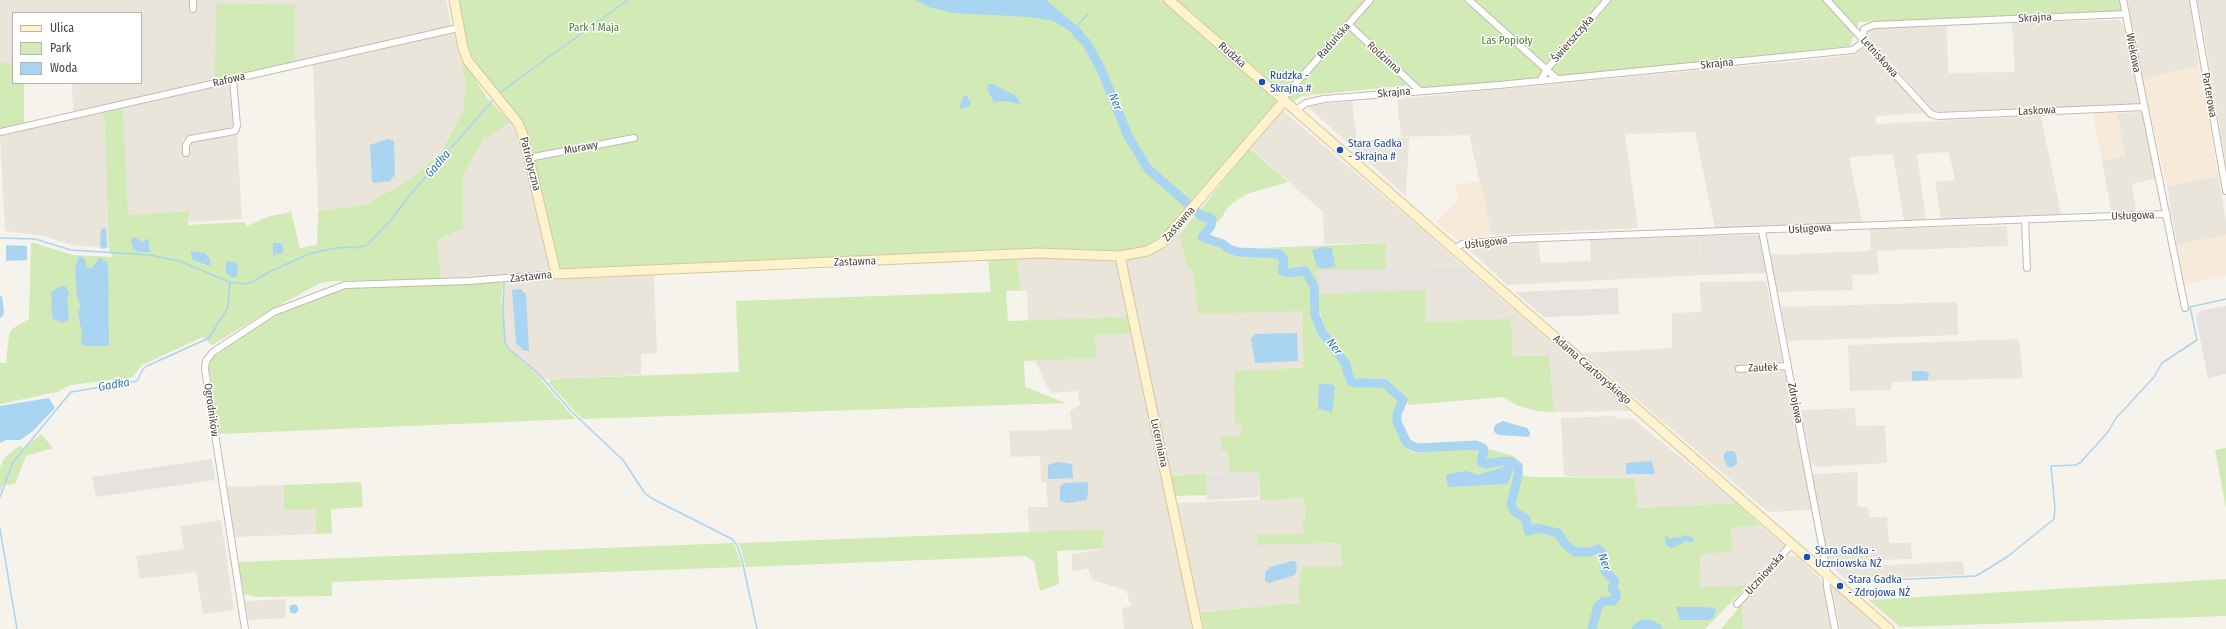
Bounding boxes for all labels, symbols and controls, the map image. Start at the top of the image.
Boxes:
street label: Skrajna [2018,11,2052,25]
legend [12,12,142,84]
street label: Świerszczyka [1549,13,1597,65]
street label: Raduńska [1315,20,1353,62]
text: Ulica [50,21,74,35]
park label: Park 1 Maja [569,21,619,35]
street label: Wiekowa [2123,32,2143,74]
park label: Las Popioły [1481,34,1533,48]
street label: Letniskowa [1857,34,1901,80]
street label: Rudzka [1215,39,1249,71]
street label: Rodzinna [1364,39,1404,77]
text: Park [50,41,71,55]
street label: Skrajna [1700,56,1734,72]
text: Woda [50,61,78,75]
place label: Rudzka - Skrajna # [1270,69,1311,95]
street label: Rafowa [212,70,246,90]
street label: Parterowa [2199,72,2219,118]
marker: Rudzka - Skrajna # [1257,77,1267,87]
street label: Skrajna [1377,85,1411,101]
water label: Ner [1105,91,1125,113]
street label: Laskowa [2018,103,2056,119]
street label: Patriotyczna [517,136,543,192]
place label: Stara Gadka - Skrajna # [1348,137,1402,163]
street label: Murawy [563,138,599,158]
marker: Stara Gadka - Skrajna # [1335,145,1345,155]
water label: Gadka [422,147,454,181]
street label: Zastawna [1160,204,1198,244]
street label: Usługowa [2111,209,2155,223]
street label: Usługowa [1788,221,1832,237]
street label: Usługowa [1464,234,1508,252]
street label: Zastawna [834,255,876,269]
street label: Zastawna [509,268,553,286]
street label: Adama Czartoryskiego [1550,332,1634,408]
water label: Ner [1323,336,1345,358]
street label: Zaułek [1748,361,1778,375]
water label: Gadka [97,375,131,395]
street label: Ogrodników [201,382,221,438]
street label: Zdrojowa [1785,382,1805,424]
street label: Lucerniana [1147,417,1171,469]
place label: Stara Gadka - Uczniowska NŻ [1815,544,1882,570]
street label: Uczniowska [1743,550,1787,598]
water label: Ner [1594,551,1614,573]
marker: Stara Gadka - Uczniowska NŻ [1802,552,1812,562]
place label: Stara Gadka - Zdrojowa NŻ [1848,573,1910,599]
marker: Stara Gadka - Zdrojowa NŻ [1835,581,1845,591]

